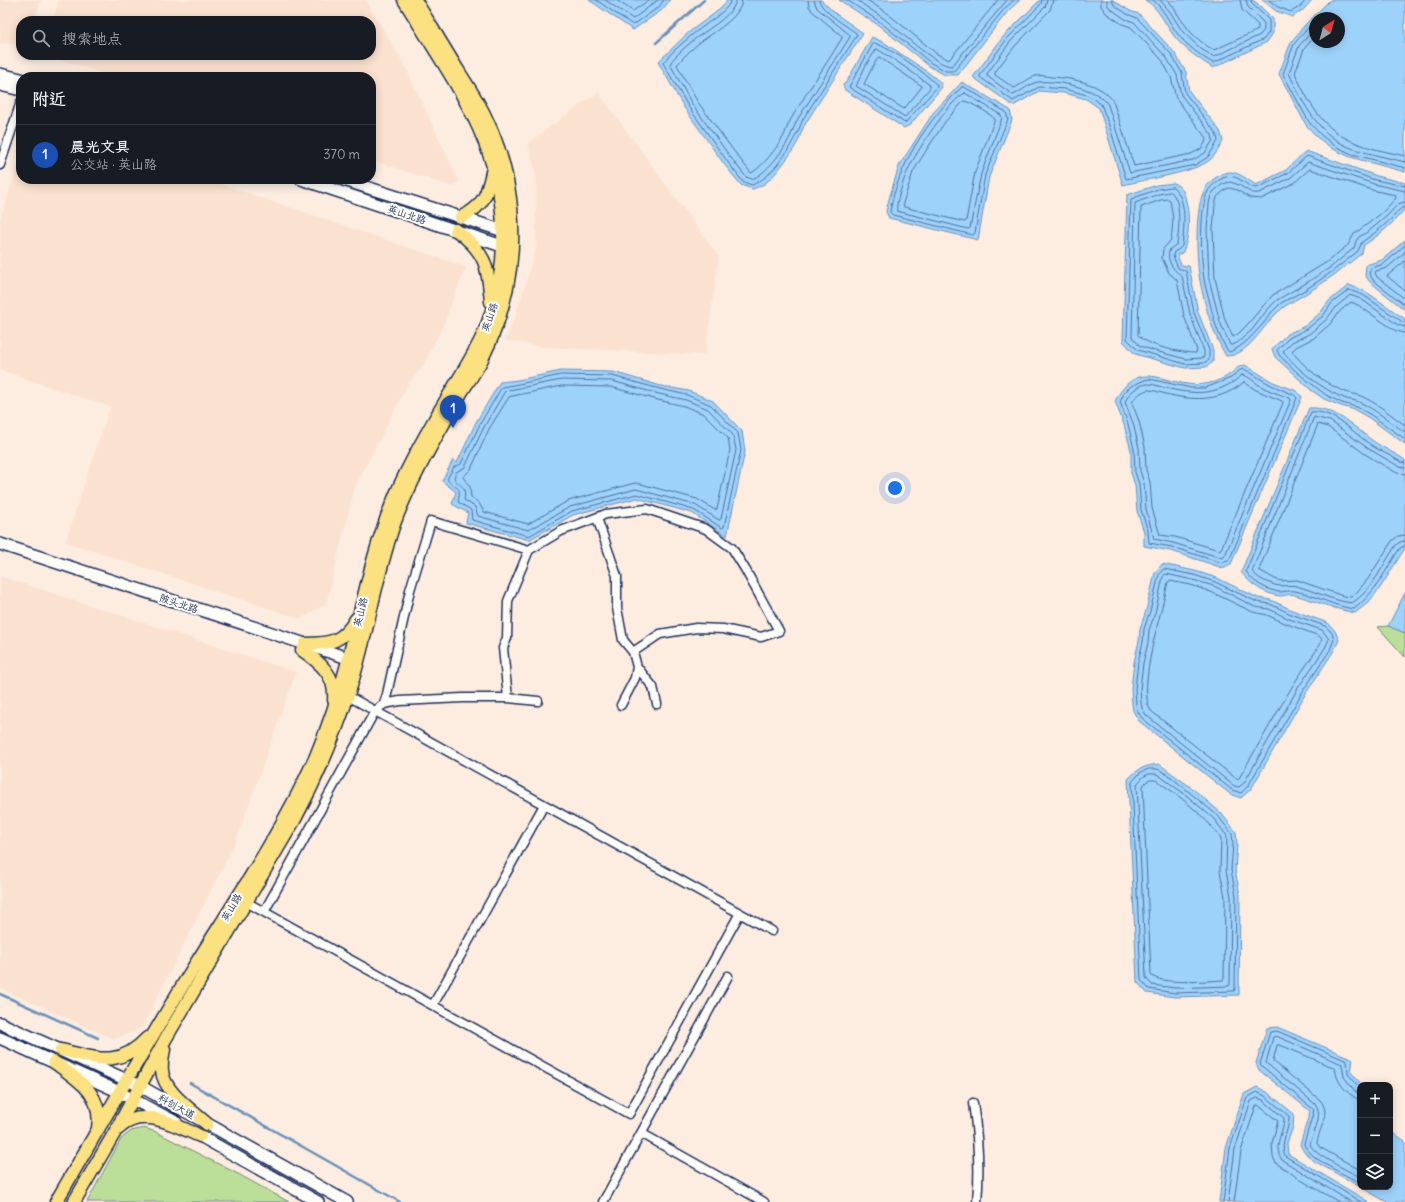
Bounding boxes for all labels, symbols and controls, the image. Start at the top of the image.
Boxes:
north arrow [1309,12,1345,48]
search box [16,16,376,60]
icon: search [30,27,52,49]
text: 搜索地点 [62,29,122,48]
text: 附近 [32,88,66,110]
text: 晨光文具 [70,137,130,156]
text: 1 [42,146,48,163]
text: 370 m [323,146,360,163]
text: 公交站 · 英山路 [70,156,157,173]
street label: 英山北路 [386,202,428,227]
street label: 英山路 [478,301,501,333]
pin: 1 [440,395,466,428]
your location [885,478,905,498]
street label: 陂头北路 [158,591,200,616]
street label: 英山路 [351,596,370,628]
street label: 英山路 [218,891,245,923]
map controls [1357,1082,1393,1190]
button: + [1357,1082,1393,1118]
street label: 科创大道 [156,1091,197,1122]
button: − [1357,1118,1393,1154]
button: layers [1357,1154,1393,1190]

